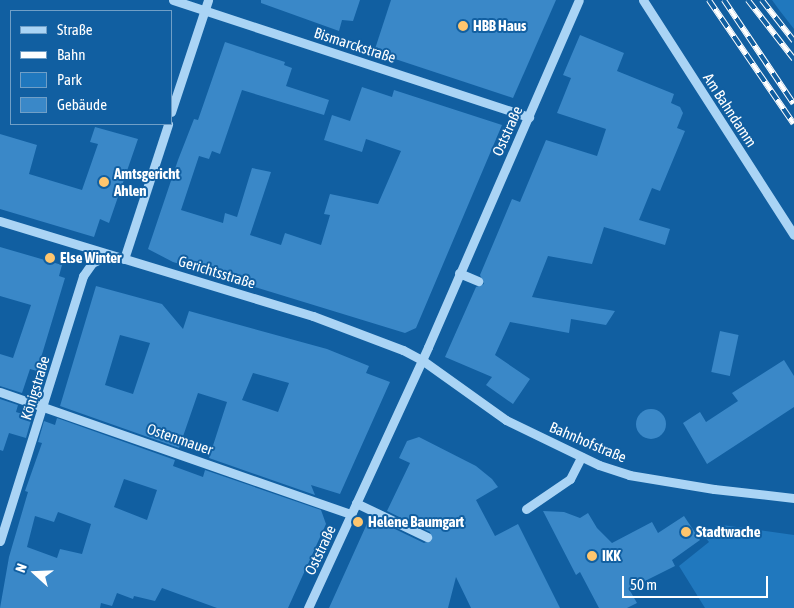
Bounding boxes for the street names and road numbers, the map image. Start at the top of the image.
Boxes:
street label: Bismarckstraße [312,23,398,67]
street label: Am Bahndamm [699,70,761,150]
street label: Oststraße [488,103,526,159]
street label: Gerichtsstraße [176,252,258,292]
street label: Königstraße [17,354,53,422]
street label: Bahnhofstraße [547,418,629,466]
street label: Ostenmauer [145,419,215,459]
street label: Oststraße [301,522,339,578]

